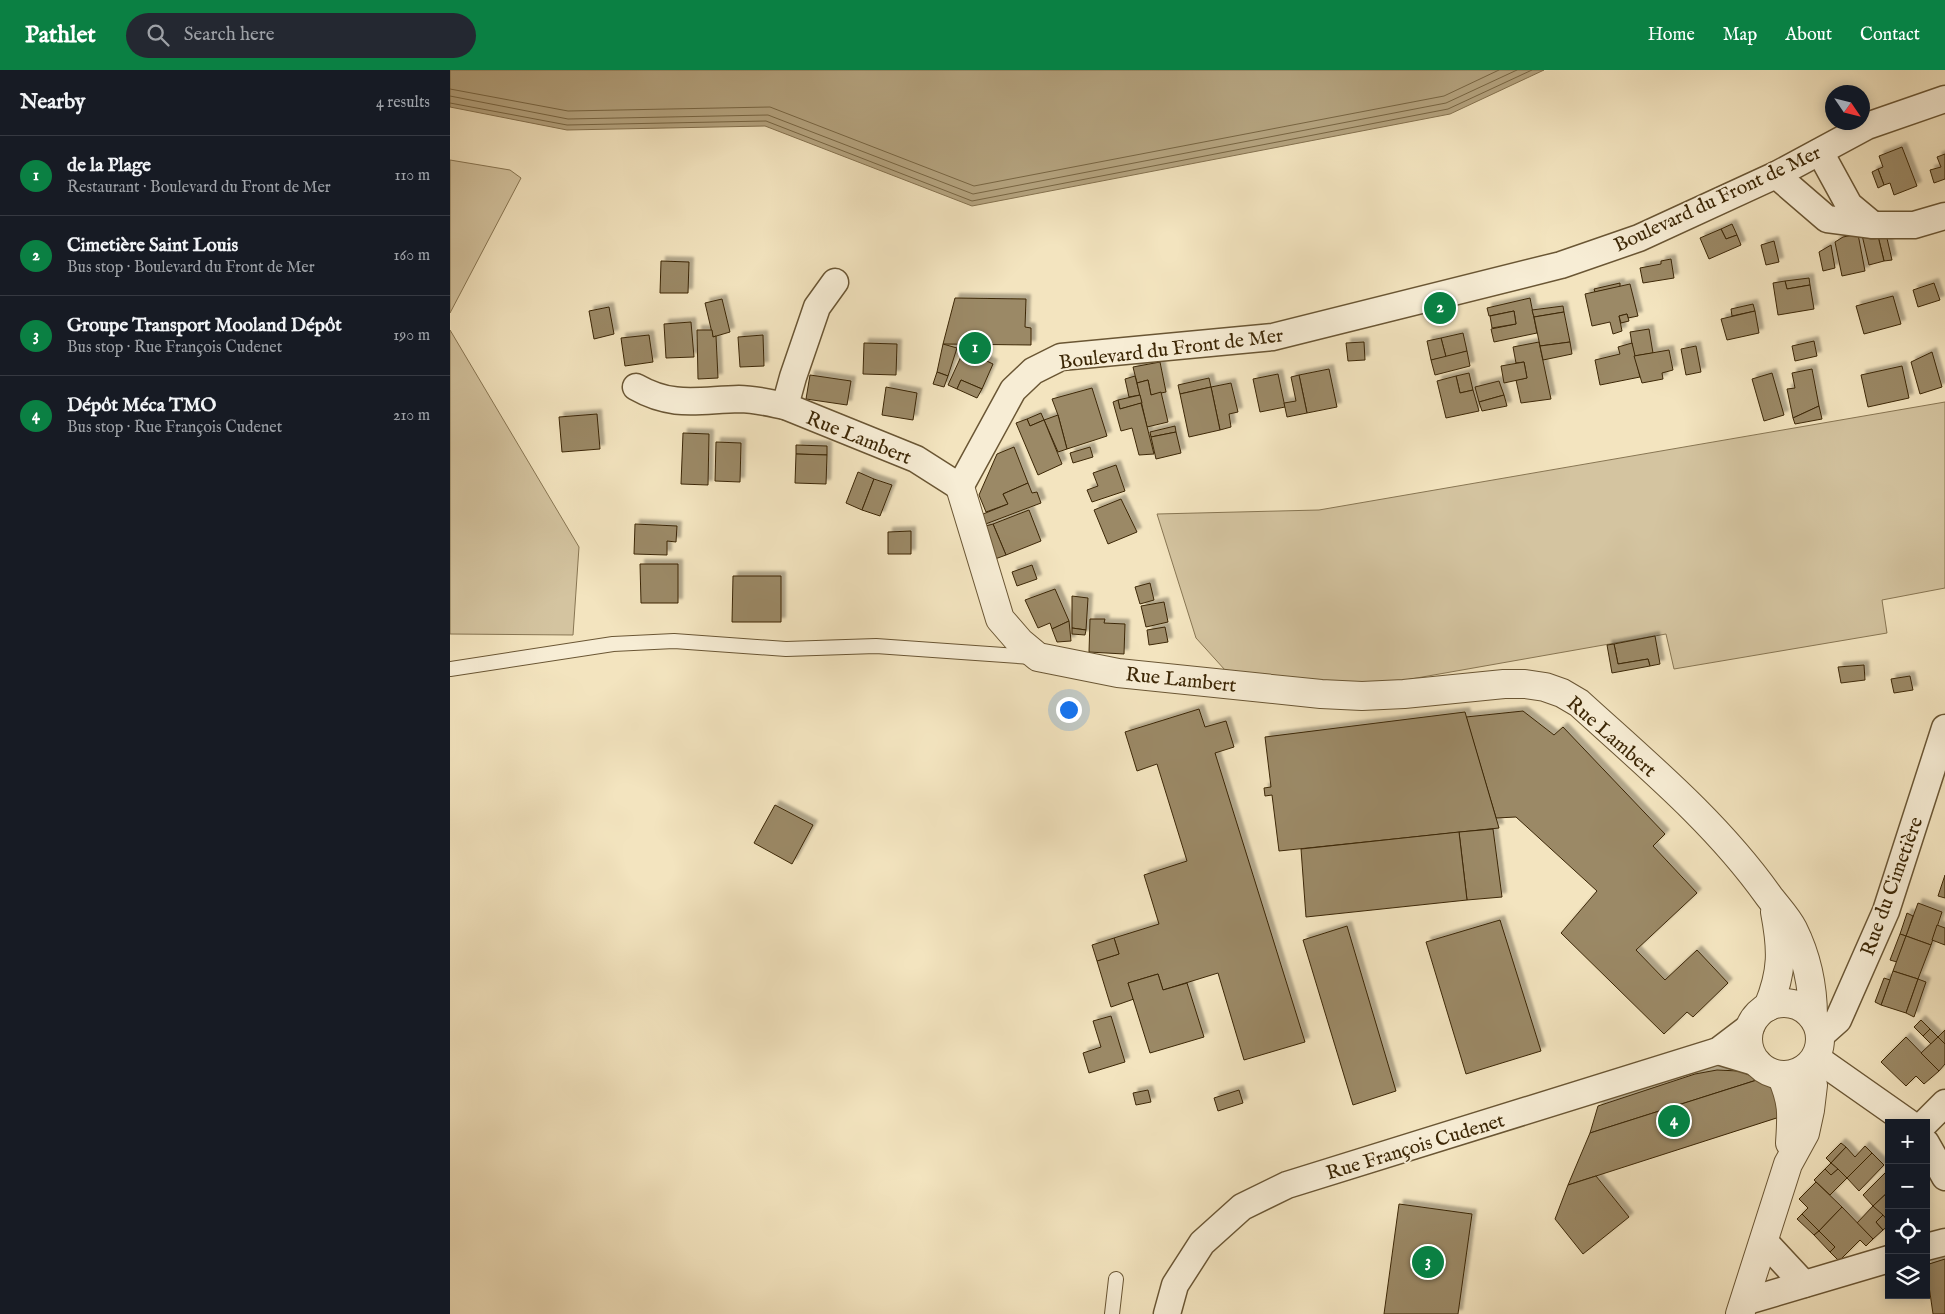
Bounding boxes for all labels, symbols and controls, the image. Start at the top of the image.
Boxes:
search box [126,13,476,58]
text: Pathlet [25,20,96,51]
icon: search [144,21,172,49]
text: Search here [184,23,274,47]
text: Home [1648,24,1695,47]
text: Map [1723,24,1757,47]
text: About [1785,24,1832,47]
text: Contact [1860,24,1920,47]
north arrow [1825,85,1870,130]
text: Nearby [20,89,85,116]
text: 4 results [376,93,430,113]
street label: Boulevard du Front de Mer [1610,140,1826,258]
text: de la Plage [67,154,151,178]
text: 1 [33,166,39,186]
text: 110 m [394,166,430,186]
text: Restaurant · Boulevard du Front de Mer [67,178,331,198]
text: Cimetière Saint Louis [67,234,238,258]
text: 2 [32,246,40,266]
text: 160 m [394,246,430,266]
text: Bus stop · Boulevard du Front de Mer [67,258,315,278]
pin: 2 [1424,289,1456,327]
text: Groupe Transport Mooland Dépôt [67,314,342,338]
street label: Boulevard du Front de Mer [1058,323,1285,376]
text: 3 [33,326,39,346]
text: 190 m [393,326,430,346]
pin: 1 [959,329,991,367]
text: Bus stop · Rue François Cudenet [67,338,282,358]
text: Dépôt Méca TMO [67,394,216,418]
text: 4 [32,406,40,426]
text: 210 m [393,406,430,426]
street label: Rue Lambert [802,406,915,471]
text: Bus stop · Rue François Cudenet [67,418,282,438]
street label: Rue Lambert [1124,662,1238,699]
street label: Rue Lambert [1561,691,1661,783]
your location [1056,697,1082,723]
street label: Rue du Cimetière [1856,813,1929,960]
pin: 4 [1658,1102,1690,1140]
street label: Rue François Cudenet [1323,1108,1508,1186]
map controls [1885,1119,1930,1299]
button: + [1885,1119,1930,1164]
button: − [1885,1164,1930,1209]
button: locate [1885,1209,1930,1254]
pin: 3 [1412,1243,1444,1281]
button: layers [1885,1254,1930,1299]

